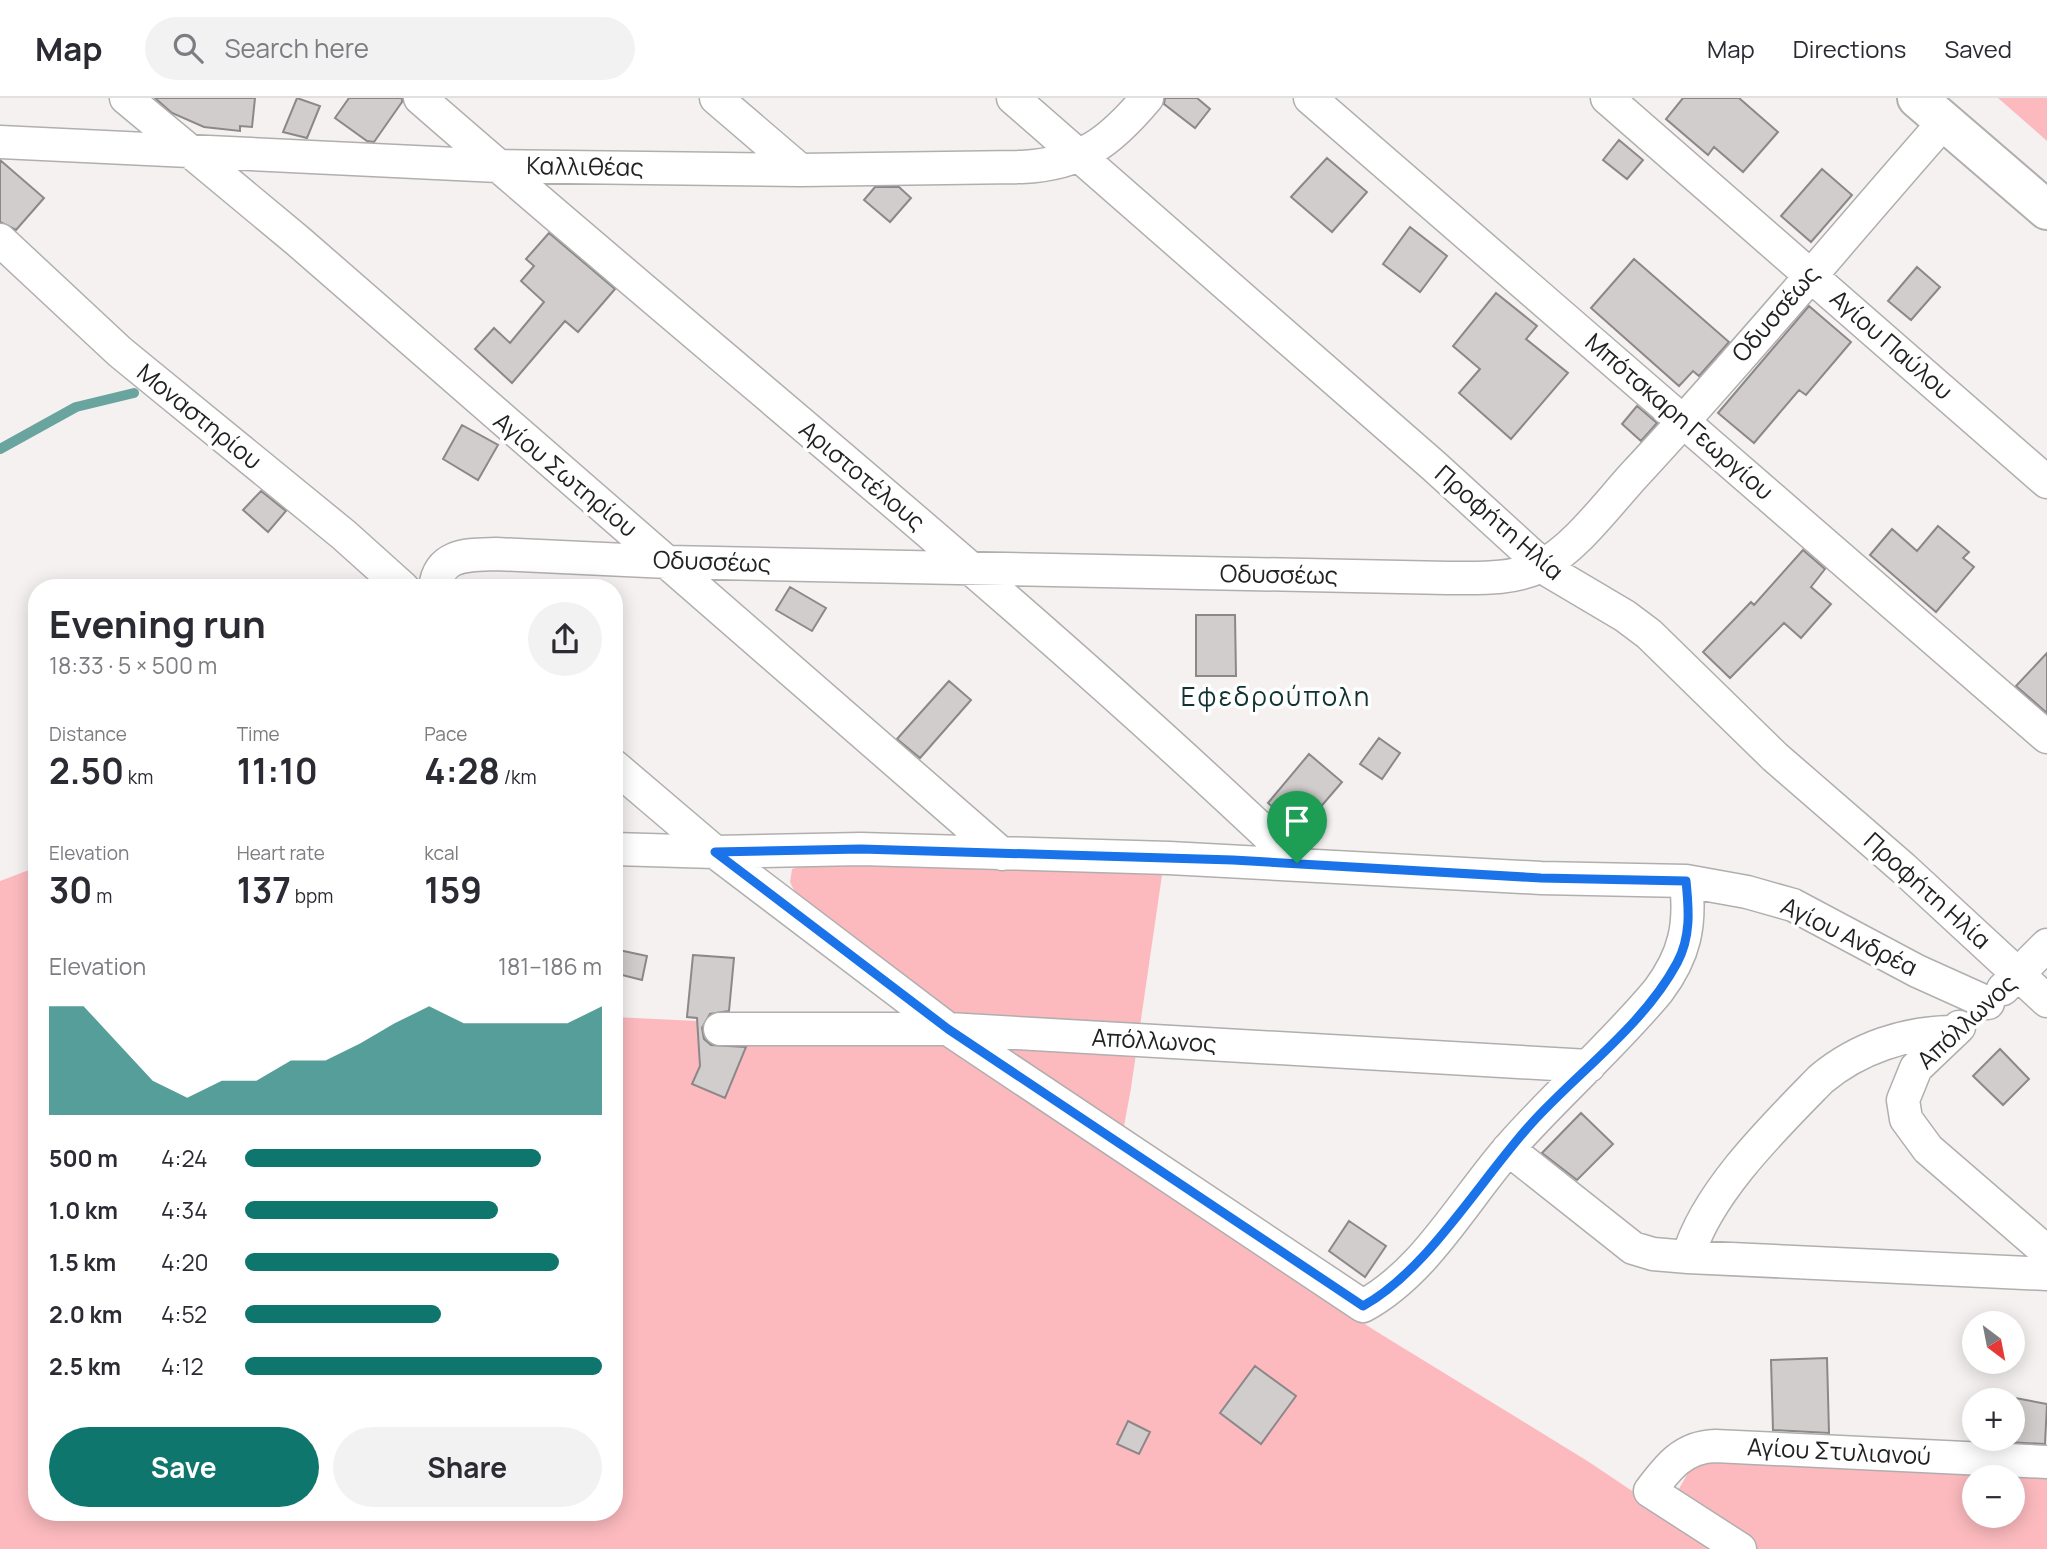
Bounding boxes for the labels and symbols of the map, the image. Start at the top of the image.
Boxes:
street label: Καλλιθέας [526,148,644,183]
street label: Οδυσσέως [1724,258,1826,368]
street label: Αγίου Παύλου [1824,281,1960,406]
street label: Μπότσκαρη Γεωργίου [1579,325,1781,507]
street label: Μοναστηρίου [131,355,269,476]
street label: Αγίου Σωτηρίου [487,404,645,544]
street label: Αριστοτέλους [793,412,933,537]
street label: Προφήτη Ηλία [1429,457,1571,587]
street label: Οδυσσέως [652,542,772,579]
street label: Οδυσσέως [1220,556,1338,591]
district label: Εφεδρούπολη [1181,678,1371,714]
pin [1267,791,1327,863]
street label: Προφήτη Ηλία [1857,824,1999,956]
street label: Αγίου Ανδρέα [1776,888,1923,983]
street label: Απόλλωνος [1909,966,2023,1076]
street label: Απόλλωνος [1091,1020,1217,1059]
north arrow [1962,1311,2025,1374]
street label: Αγίου Στυλιανού [1746,1429,1932,1472]

